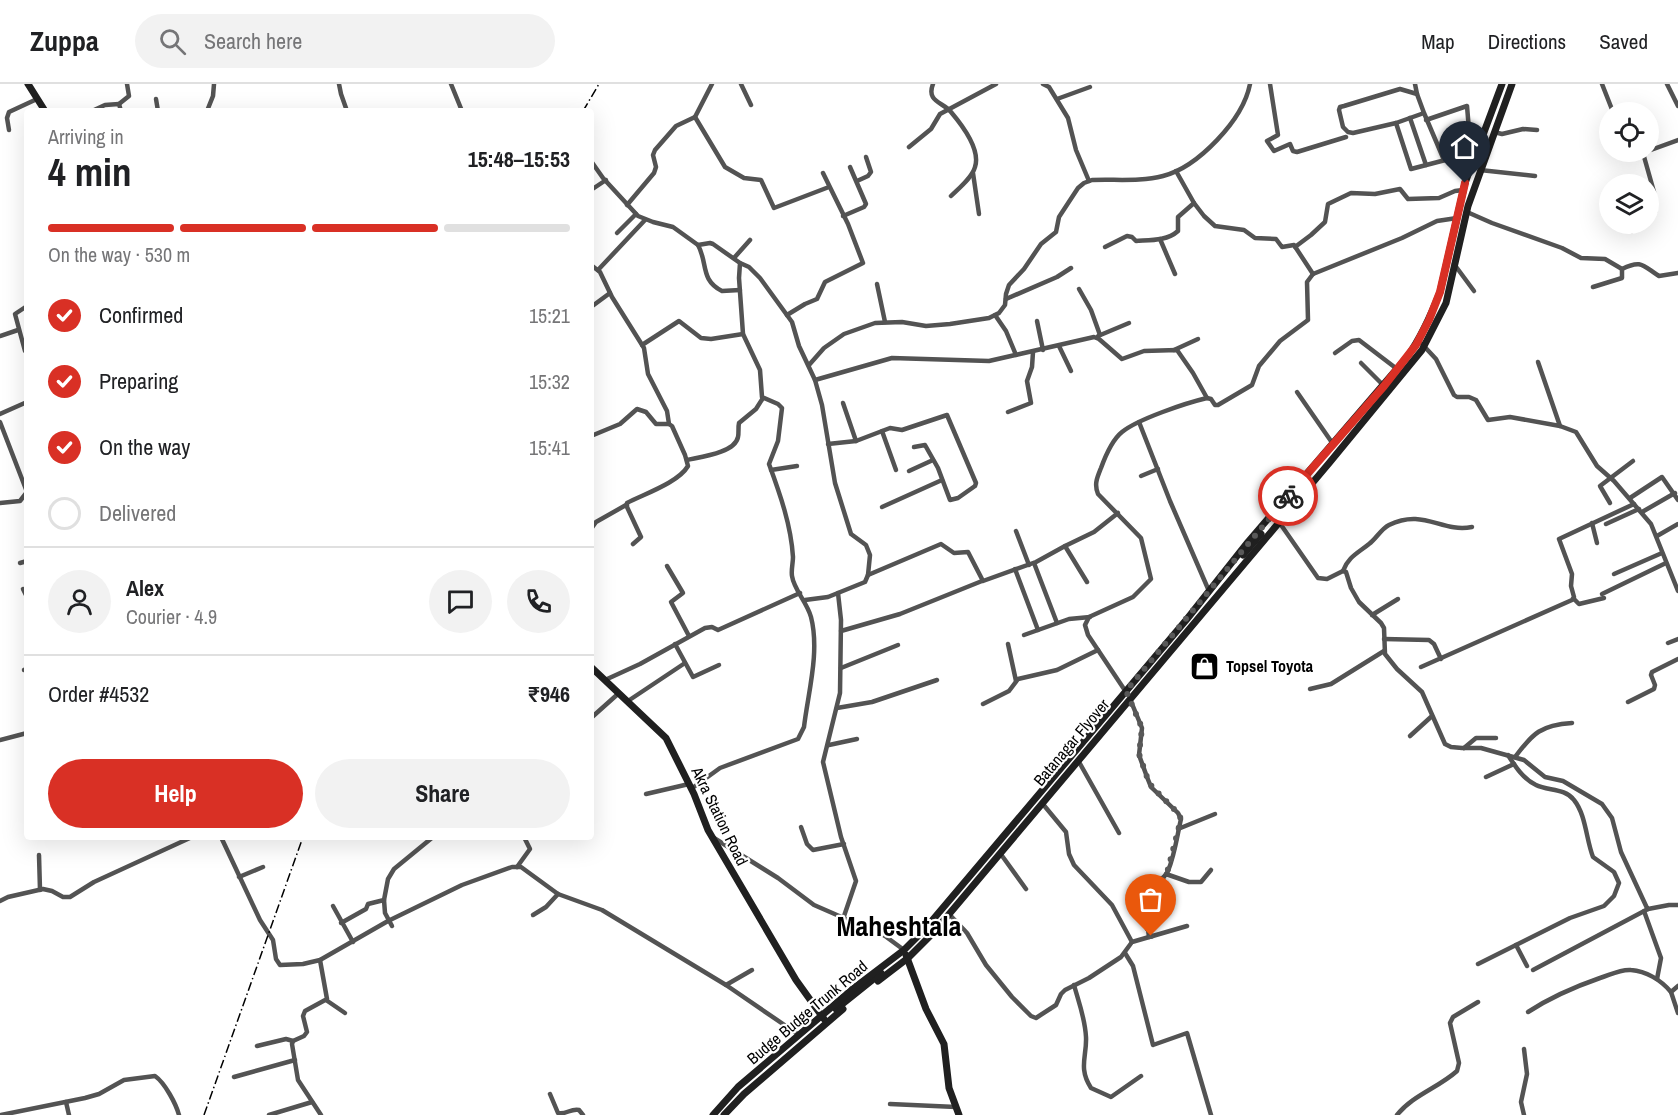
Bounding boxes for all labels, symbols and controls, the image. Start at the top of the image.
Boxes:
search box [135,14,555,68]
text: Zuppa [30,22,99,60]
icon: search [156,25,189,58]
text: Search here [204,26,302,56]
text: Map [1421,27,1455,56]
text: Directions [1488,27,1566,56]
text: Saved [1599,27,1648,56]
map controls [1599,102,1659,234]
button: locate [1599,102,1659,162]
pin [1439,121,1490,183]
text: Arriving in [48,123,124,150]
icon: home [1448,130,1481,163]
text: 15:48–15:53 [468,144,570,174]
text: 4 min [48,146,132,198]
button: layers [1599,174,1659,234]
text: On the way · 530 m [48,241,190,268]
icon: check [48,299,81,332]
text: Confirmed [99,300,183,330]
text: 15:21 [529,302,570,329]
icon: check [48,365,81,398]
text: Preparing [99,366,178,396]
text: 15:32 [529,368,570,395]
icon: check [48,431,81,464]
text: On the way [99,432,190,462]
text: 15:41 [529,434,570,461]
courier [1258,466,1318,526]
icon: bike [1272,480,1305,513]
text: Delivered [99,498,176,528]
button: person [48,570,111,633]
button: chat [429,570,492,633]
button: phone [507,570,570,633]
text: Alex [126,573,164,603]
text: Courier · 4.9 [126,603,217,630]
shop icon: Topsel Toyota [1189,650,1221,682]
place label: Topsel Toyota [1226,655,1314,677]
text: Order #4532 [48,679,149,709]
text: ₹946 [527,679,570,709]
street label: Batanagar Flyover [1028,693,1114,790]
button: Help [48,759,303,828]
button: Share [315,759,570,828]
street label: Akra Station Road [686,762,753,869]
pin [1125,874,1176,936]
icon: bag [1134,883,1167,916]
district label: Maheshtala [836,907,962,945]
street label: Budge Budge Trunk Road [742,955,872,1069]

